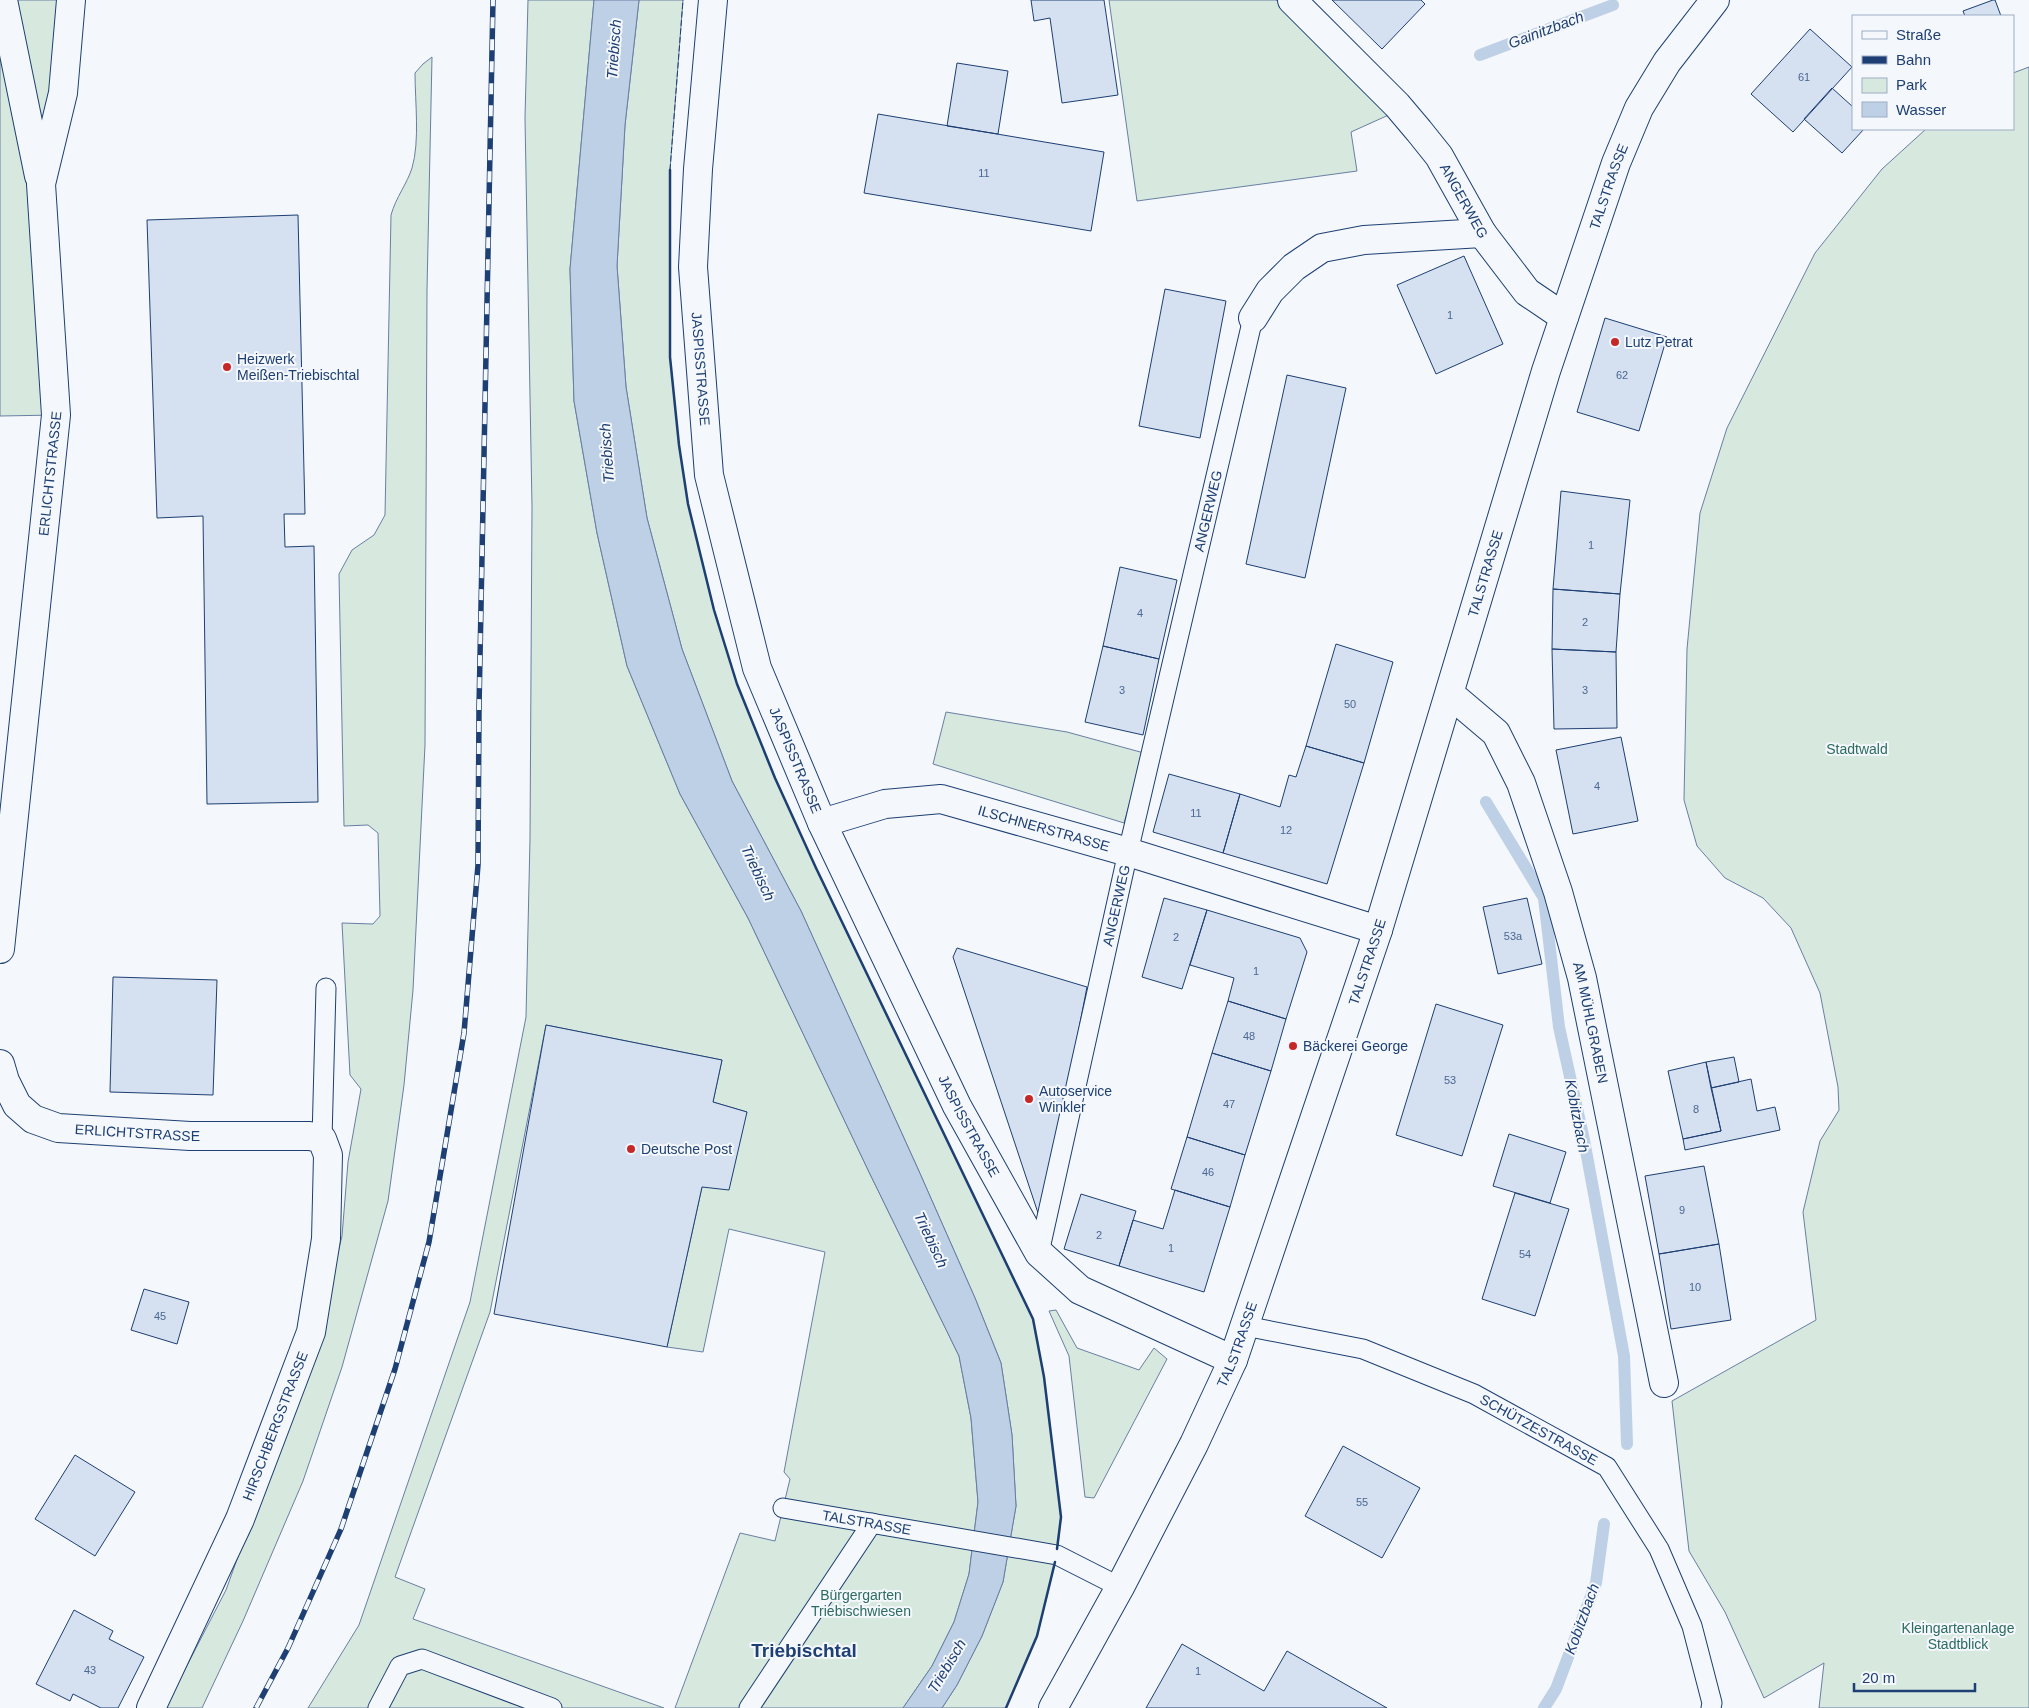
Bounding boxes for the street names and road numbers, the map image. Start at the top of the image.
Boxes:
street label: TALSTRASSE [1586,141,1631,232]
street label: ANGERWEG [1437,161,1491,241]
street label: JASPISSTRASSE [689,312,713,426]
street label: ERLICHTSTRASSE [35,410,64,537]
street label: ANGERWEG [1191,469,1225,553]
street label: TALSTRASSE [1465,528,1506,619]
street label: JASPISSTRASSE [766,704,825,815]
street label: ILSCHNERSTRASSE [976,802,1112,854]
street label: ANGERWEG [1099,863,1133,948]
street label: TALSTRASSE [1345,917,1389,1007]
street label: AM MÜHLGRABEN [1570,960,1611,1085]
street label: JASPISSTRASSE [935,1072,1003,1180]
street label: ERLICHTSTRASSE [74,1121,200,1144]
street label: TALSTRASSE [1214,1300,1260,1390]
street label: HIRSCHBERGSTRASSE [239,1349,311,1503]
street label: SCHÜTZESTRASSE [1477,1391,1600,1468]
street label: TALSTRASSE [821,1507,913,1538]

